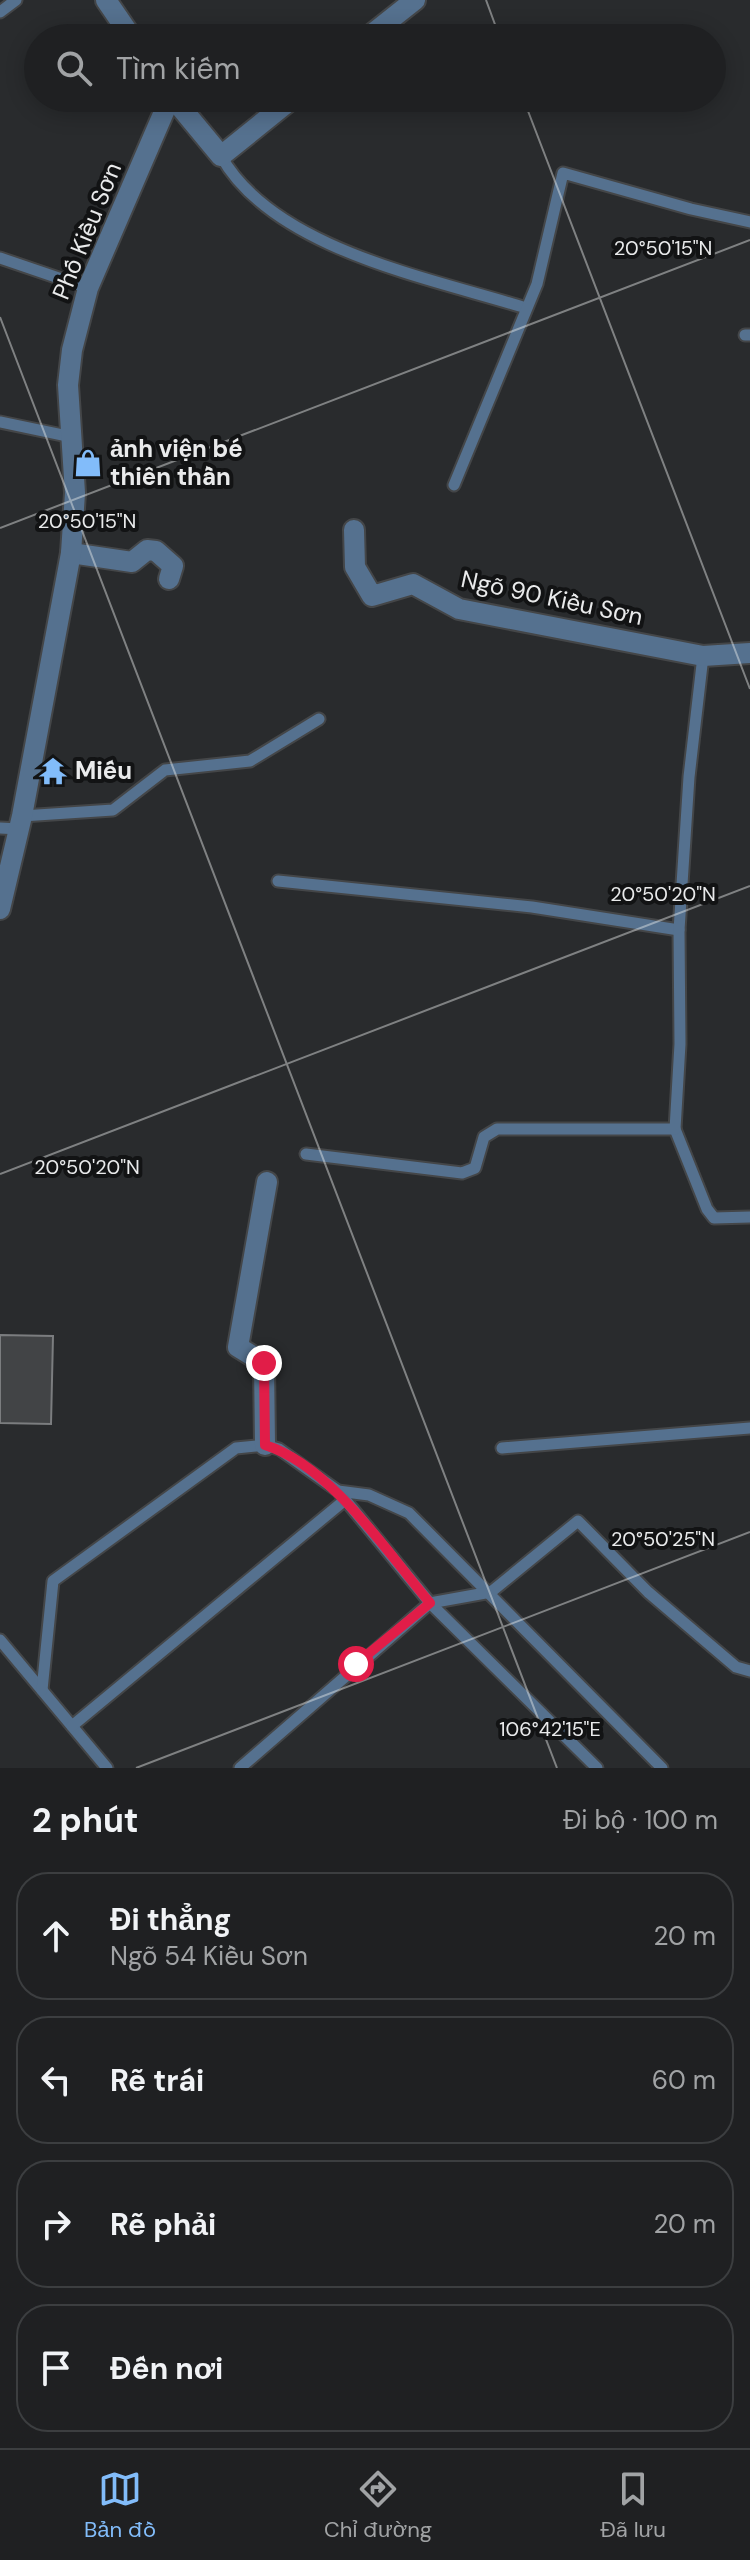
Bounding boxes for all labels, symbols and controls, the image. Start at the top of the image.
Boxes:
search box [24,24,726,112]
icon: search [52,46,96,90]
text: Tìm kiếm [116,49,240,88]
street label: Phố Kiều Sơn [45,158,128,304]
text: 20°50'15"N [614,235,712,261]
place label: ảnh viện bé thiên thần [110,433,243,492]
shop icon: ảnh viện bé thiên thần [73,448,103,478]
text: 20°50'15"N [38,508,136,534]
street label: Ngõ 90 Kiều Sơn [458,563,646,632]
place label: Miếu [75,755,132,786]
temple icon: Miếu [38,756,68,786]
text: 20°50'20"N [610,881,716,907]
text: 20°50'20"N [34,1154,140,1180]
route end [246,1345,282,1381]
text: 20°50'25"N [611,1526,715,1552]
route start [338,1646,374,1682]
text: 106°42'15"E [499,1716,601,1742]
text: 2 phút [32,1798,139,1843]
text: Đi bộ · 100 m [563,1803,718,1837]
text: Đi thẳng [110,1900,231,1939]
icon: ahead [34,1914,78,1958]
text: 20 m [653,1919,716,1953]
text: Ngõ 54 Kiều Sơn [110,1939,308,1973]
icon: left [34,2058,78,2102]
text: Rẽ trái [110,2061,204,2100]
text: 60 m [652,2063,716,2097]
icon: right [34,2202,78,2246]
text: Rẽ phải [110,2205,216,2244]
text: 20 m [653,2207,716,2241]
icon: arrive [34,2346,78,2390]
text: Đến nơi [110,2349,223,2388]
tab: Bản đồ [84,2467,156,2544]
tab: Chỉ đường [324,2467,432,2544]
tab: Đã lưu [600,2467,666,2544]

